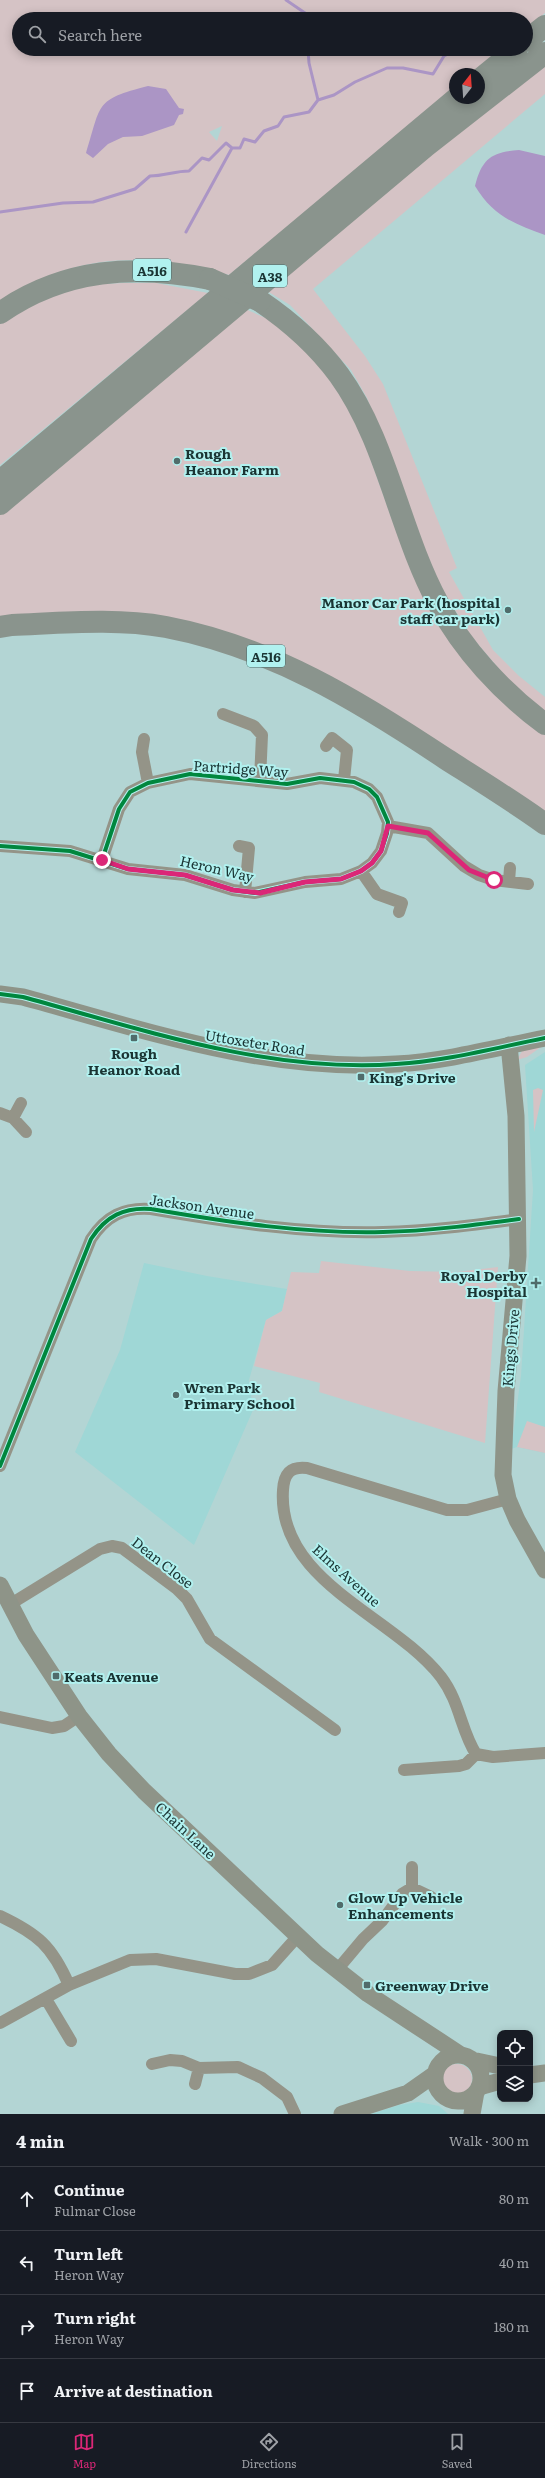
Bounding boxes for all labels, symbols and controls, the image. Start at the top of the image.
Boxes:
search box [12,12,533,56]
icon: search [26,23,48,45]
text: Search here [58,23,142,46]
north arrow [449,68,485,104]
road number: A516 [133,259,171,281]
road number: A38 [253,265,287,287]
place label: Rough Heanor Farm [185,443,279,479]
marker: Rough Heanor Farm [172,456,182,466]
place label: Manor Car Park (hospital staff car park) [322,592,500,628]
marker: Manor Car Park (hospital staff car park) [503,605,513,615]
road number: A516 [247,645,285,667]
street label: Partridge Way [193,755,290,781]
street label: Heron Way [178,850,257,886]
route end [93,851,111,869]
route start [485,871,503,889]
street label: Uttoxeter Road [204,1024,307,1060]
marker: Rough Heanor Road [129,1033,139,1043]
place label: Rough Heanor Road [88,1043,180,1079]
place label: King's Drive [369,1067,456,1087]
marker: King's Drive [356,1072,366,1082]
street label: Jackson Avenue [148,1189,256,1223]
place label: Royal Derby Hospital [441,1265,527,1301]
marker: Royal Derby Hospital [530,1277,542,1289]
street label: Kings Drive [497,1308,523,1388]
place label: Wren Park Primary School [184,1377,295,1413]
marker: Wren Park Primary School [171,1390,181,1400]
street label: Dean Close [128,1532,198,1592]
street label: Elms Avenue [309,1539,385,1611]
place label: Keats Avenue [64,1666,158,1686]
marker: Keats Avenue [51,1671,61,1681]
street label: Chain Lane [151,1797,221,1863]
place label: Glow Up Vehicle Enhancements [348,1887,463,1923]
marker: Glow Up Vehicle Enhancements [335,1900,345,1910]
place label: Greenway Drive [375,1975,489,1995]
marker: Greenway Drive [362,1980,372,1990]
map controls [497,2030,533,2102]
button: locate [497,2030,533,2066]
button: layers [497,2066,533,2102]
text: 4 min [16,2128,65,2153]
text: Walk · 300 m [449,2131,529,2150]
text: Continue [54,2178,124,2201]
icon: ahead [16,2188,38,2210]
text: 80 m [499,2189,529,2208]
text: Fulmar Close [54,2201,136,2220]
text: Turn left [54,2242,123,2265]
icon: left [16,2252,38,2274]
text: 40 m [499,2253,529,2272]
text: Heron Way [54,2265,124,2284]
text: Turn right [54,2306,136,2329]
icon: right [16,2316,38,2338]
text: 180 m [494,2317,529,2336]
text: Heron Way [54,2329,124,2348]
text: Arrive at destination [54,2379,213,2402]
icon: arrive [16,2380,38,2402]
tab: Map [73,2431,96,2471]
tab: Directions [241,2431,296,2471]
tab: Saved [442,2431,472,2471]

